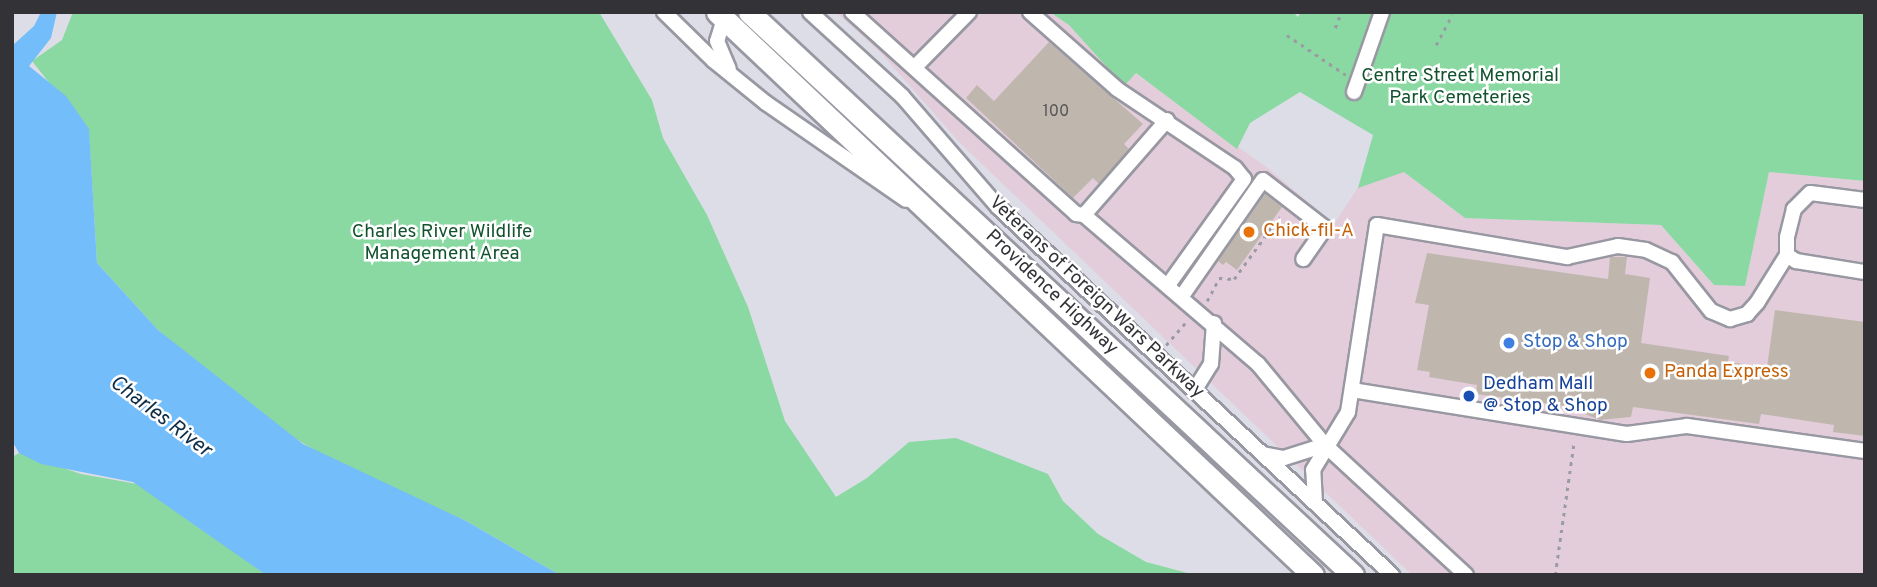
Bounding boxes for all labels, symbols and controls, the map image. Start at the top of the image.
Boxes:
park label: Centre Street Memorial Park Cemeteries [1361,66,1559,110]
house number: 100 [1043,102,1069,122]
street label: Veterans of Foreign Wars Parkway [983,192,1209,404]
place label: Chick-fil-A [1263,221,1354,243]
park label: Charles River Wildlife Management Area [352,222,532,266]
marker: Chick-fil-A [1241,224,1257,240]
street label: Providence Highway [980,226,1122,360]
place label: Stop & Shop [1523,332,1628,354]
marker: Stop & Shop [1501,335,1517,351]
place label: Panda Express [1664,362,1789,384]
marker: Panda Express [1642,365,1658,381]
water label: Charles River [104,371,216,463]
place label: Dedham Mall @ Stop & Shop [1483,374,1608,418]
marker: Dedham Mall @ Stop & Shop [1461,388,1477,404]

